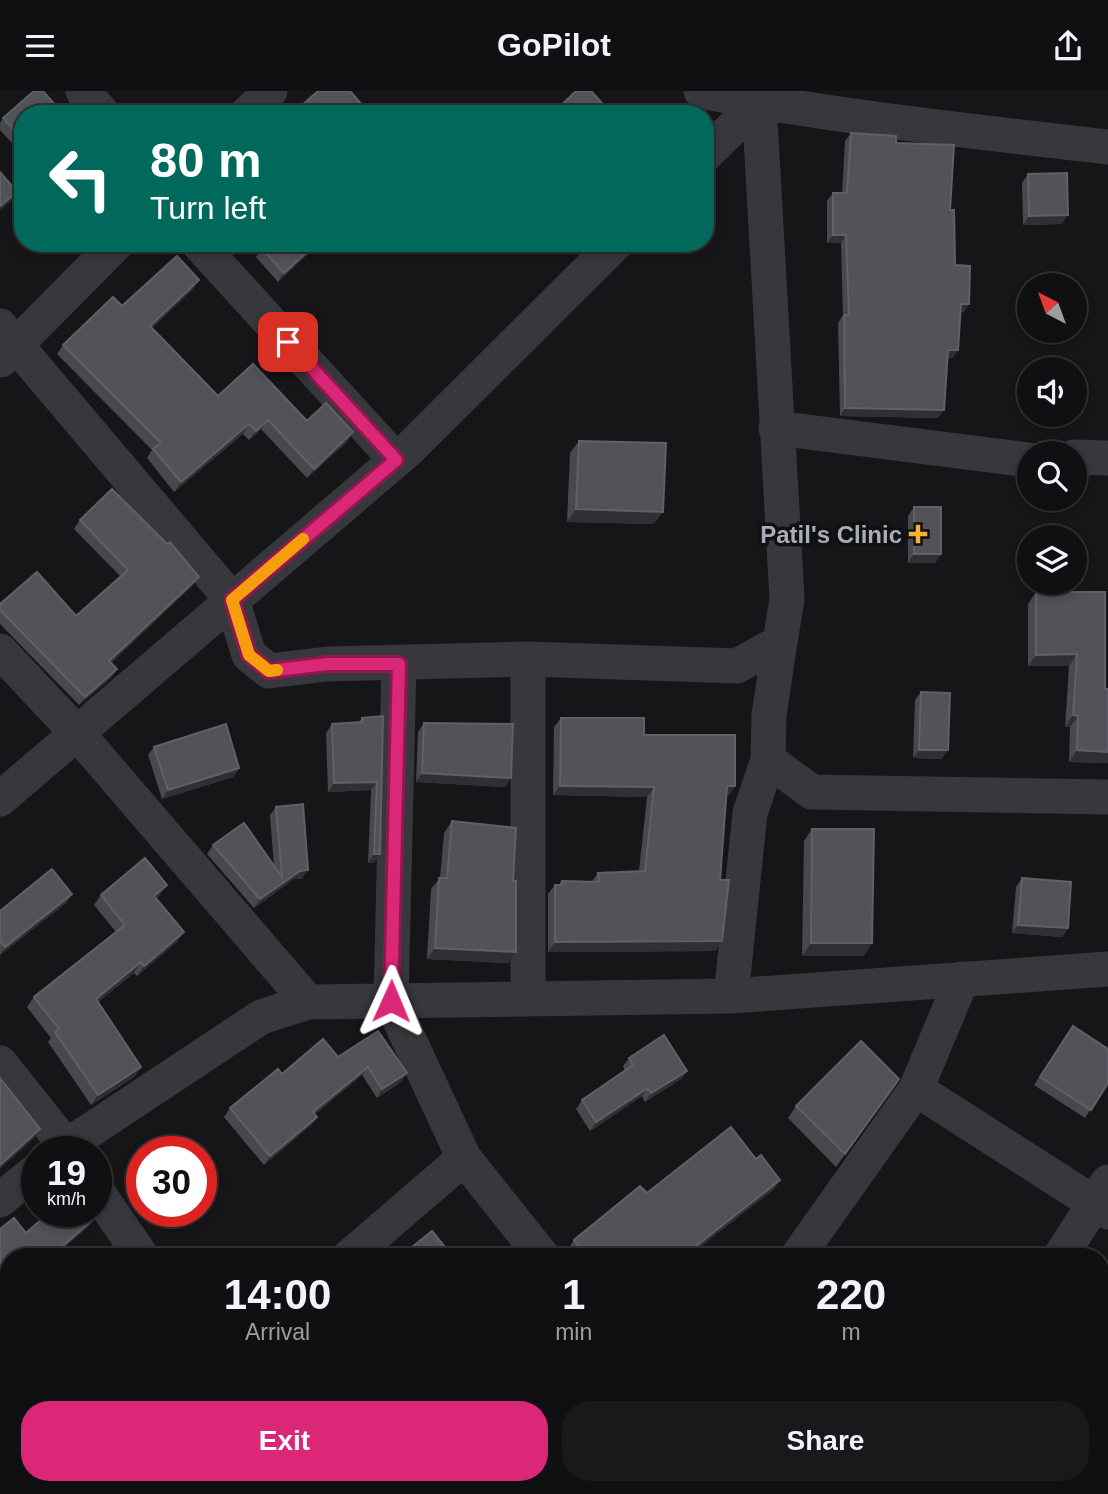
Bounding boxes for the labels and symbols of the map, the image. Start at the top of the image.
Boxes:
north arrow [1017,273,1087,343]
pin [258,312,318,372]
place label: Patil's Clinic [760,521,902,548]
marker: Patil's Clinic [908,524,928,544]
position arrow [354,964,428,1038]
speed limit sign: 30 [126,1136,217,1227]

